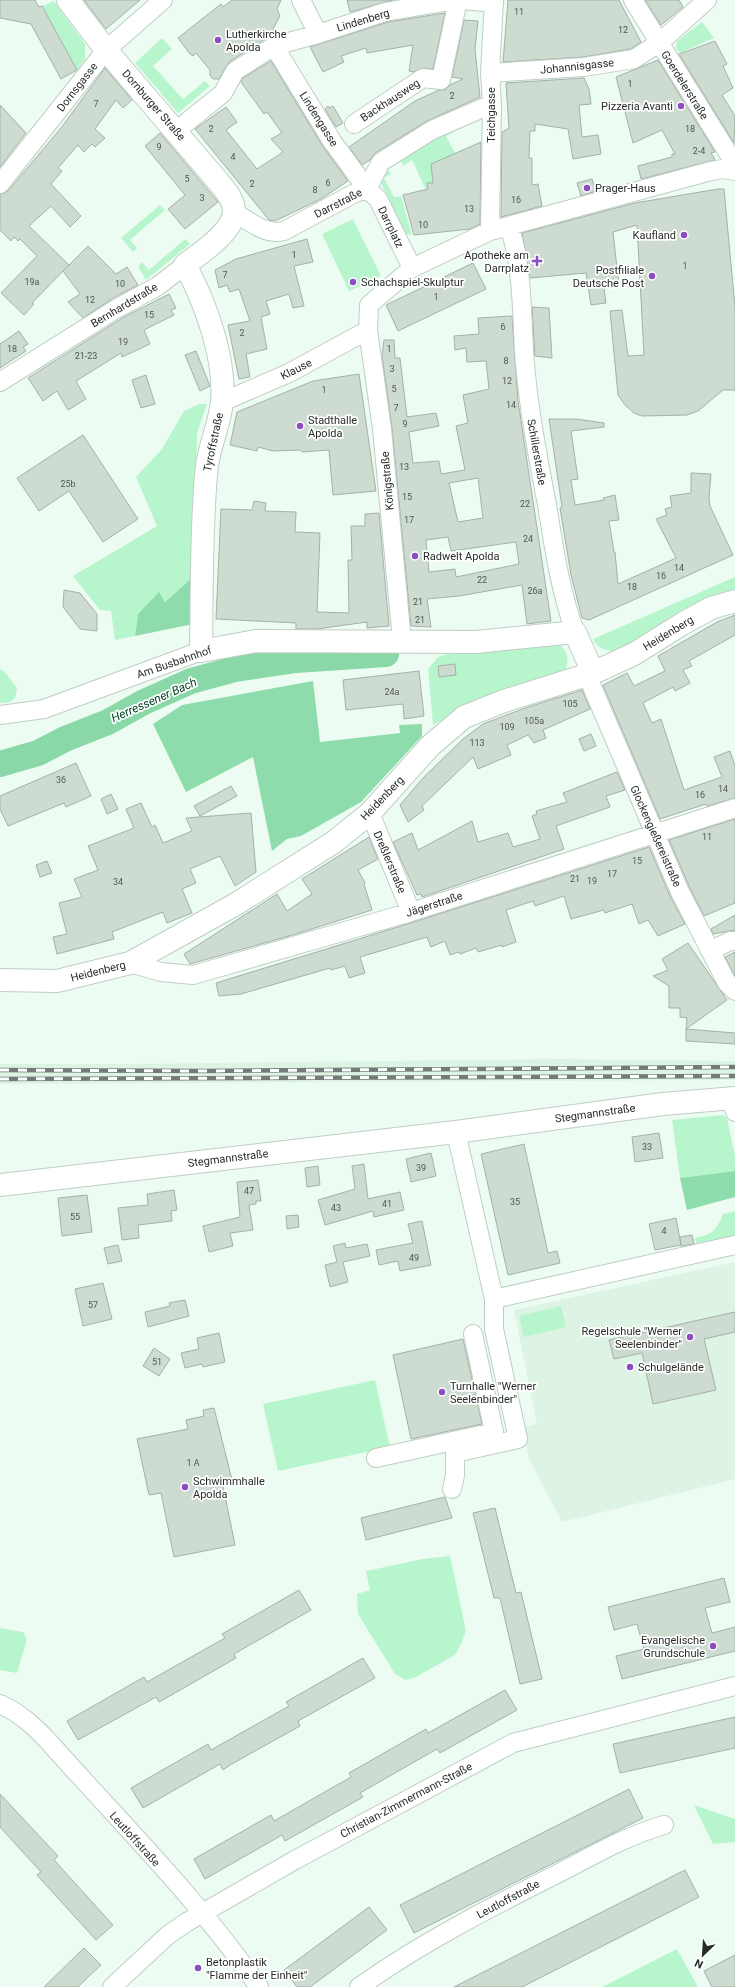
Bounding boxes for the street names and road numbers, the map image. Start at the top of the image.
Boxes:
street label: Lindenberg [335,6,391,35]
street label: Goerdelerstraße [658,48,711,122]
street label: Johannisgasse [539,56,615,77]
street label: Dornsgasse [54,60,101,114]
street label: Dornburger Straße [119,67,188,144]
street label: Backhausweg [358,76,422,124]
street label: Teichgasse [485,87,498,143]
street label: Lindengasse [297,89,341,149]
street label: Darrstraße [312,186,364,221]
street label: Darrplatz [375,204,406,251]
street label: Bernhardstraße [89,280,160,330]
street label: Klause [279,356,314,383]
street label: Tyroffstraße [201,411,226,473]
street label: Schillerstraße [524,418,549,486]
street label: Königstraße [378,451,397,511]
street label: Heidenberg [641,613,696,653]
street label: Am Busbahnhof [135,643,214,681]
street label: Heidenberg [358,774,407,823]
street label: Glockengießereistraße [627,783,684,889]
street label: Dreßlerstraße [371,829,409,896]
street label: Jägerstraße [404,889,464,920]
street label: Heidenberg [69,958,127,985]
street label: Stegmannstraße [554,1101,636,1126]
street label: Stegmannstraße [187,1147,269,1170]
street label: Christian-Zimmermann-Straße [338,1760,475,1841]
street label: Leutloffstraße [107,1809,163,1870]
street label: Leutloffstraße [475,1877,542,1921]

